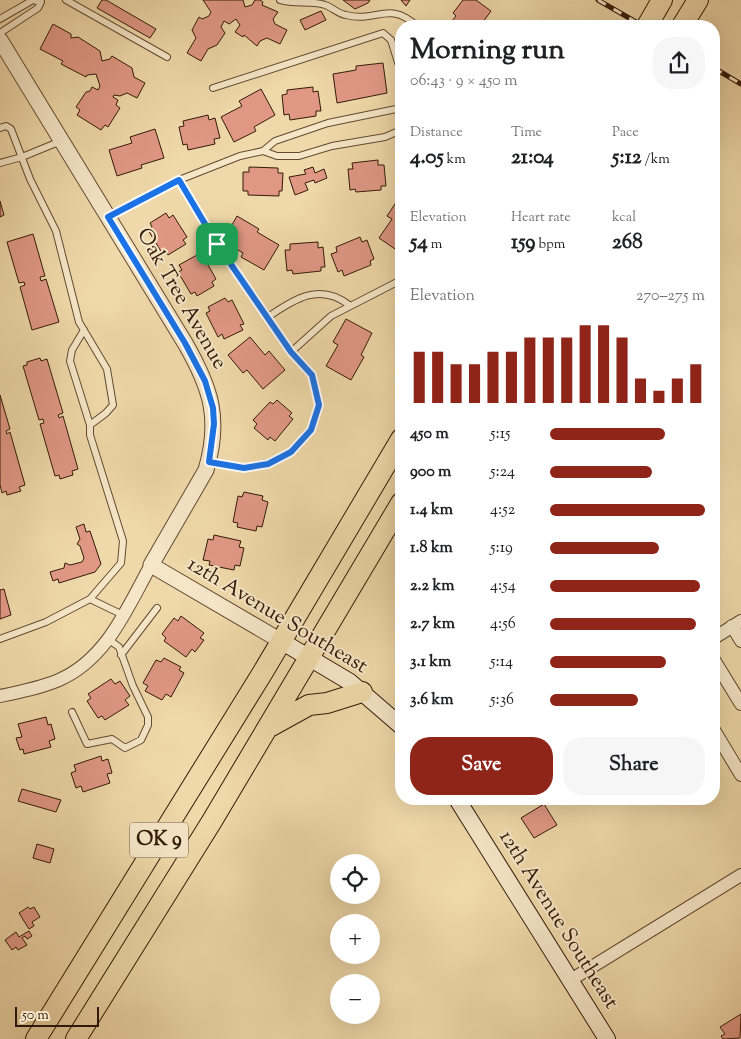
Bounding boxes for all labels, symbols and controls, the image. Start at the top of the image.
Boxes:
text: Morning run [410,31,565,71]
button: share [653,37,705,89]
text: 06:43 · 9 × 450 m [410,70,517,93]
text: Distance [410,123,463,143]
text: Time [511,123,542,143]
text: Pace [612,123,639,143]
text: 4.05 [410,143,444,173]
text: 21:04 [511,143,554,173]
text: 5:12 [612,143,642,173]
text: km [444,150,466,170]
text: /km [642,150,670,170]
text: Elevation [410,208,467,228]
text: Heart rate [511,208,571,228]
text: kcal [612,208,636,228]
street label: Oak Tree Avenue [128,223,234,375]
pin [196,223,238,265]
text: 54 [410,228,428,258]
text: 159 [511,228,536,258]
text: 268 [612,228,643,258]
icon: arrive [203,230,231,258]
text: m [428,235,442,255]
text: bpm [536,235,565,255]
text: Elevation [410,285,475,308]
text: 270–275 m [636,285,705,308]
text: 450 m [410,423,449,446]
text: 5:15 [490,423,511,446]
text: 900 m [410,461,451,484]
text: 5:24 [490,461,515,484]
text: 1.4 km [410,499,453,522]
text: 4:52 [490,499,515,522]
text: 1.8 km [410,537,453,560]
text: 5:19 [490,537,513,560]
street label: 12th Avenue Southeast [181,550,373,682]
text: 2.2 km [410,575,454,598]
text: 4:54 [490,575,516,598]
text: 2.7 km [410,613,455,636]
text: 4:56 [490,613,516,636]
text: 3.1 km [410,651,451,674]
text: 5:14 [490,651,513,674]
text: 3.6 km [410,689,454,712]
text: 5:36 [490,689,514,712]
button: Save [410,737,553,795]
button: Share [563,737,705,795]
road number: OK 9 [130,822,188,858]
street label: 12th Avenue Southeast [491,825,625,1015]
map controls [330,854,380,1024]
button: locate [330,854,380,904]
button: + [330,914,380,964]
button: − [330,974,380,1024]
scale bar [15,1004,99,1027]
text: 50 m [22,1006,49,1026]

